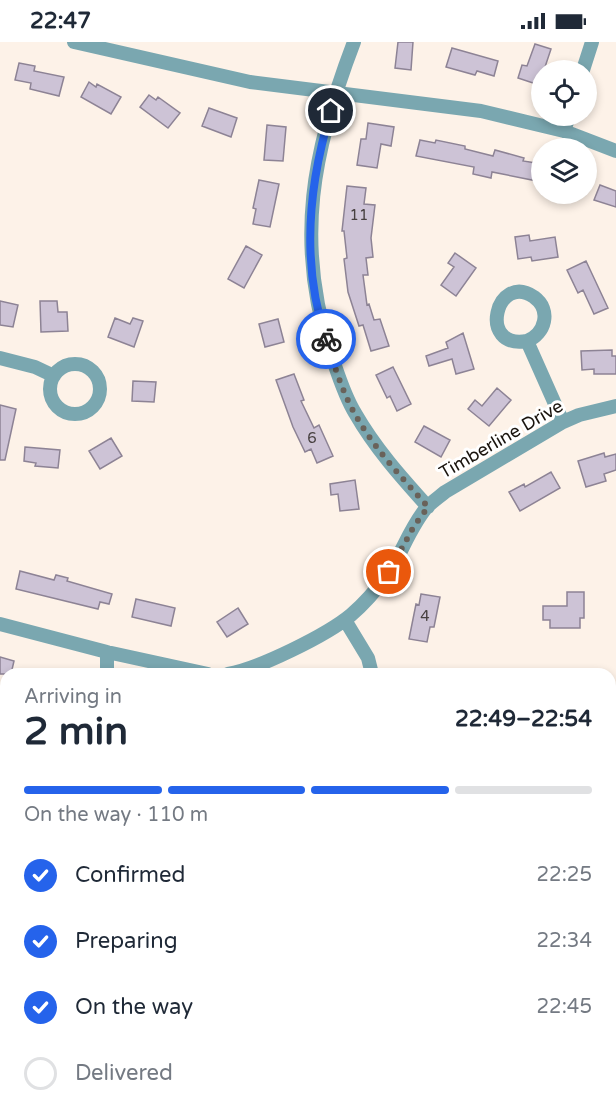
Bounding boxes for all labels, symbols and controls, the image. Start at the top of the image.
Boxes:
text: 22:47 [30,8,91,34]
map controls [531,60,597,204]
button: locate [531,60,597,126]
pin [305,85,356,136]
icon: home [314,94,347,127]
button: layers [531,138,597,204]
house number: 11 [350,206,368,224]
courier [296,309,356,369]
icon: bike [310,323,343,356]
street label: Timberline Drive [435,395,567,483]
house number: 6 [307,429,317,447]
pin [363,546,414,597]
icon: bag [372,555,405,588]
house number: 4 [420,607,430,625]
text: Arriving in [24,685,122,709]
text: 22:49–22:54 [455,706,592,732]
text: 2 min [24,708,128,755]
text: On the way · 110 m [24,803,208,827]
icon: check [24,859,57,892]
text: Confirmed [75,862,185,888]
text: 22:25 [537,863,592,887]
icon: check [24,925,57,958]
text: Preparing [75,928,178,954]
text: 22:34 [537,929,592,953]
icon: check [24,991,57,1024]
text: On the way [75,994,193,1020]
text: 22:45 [537,995,592,1019]
text: Delivered [75,1060,173,1086]

